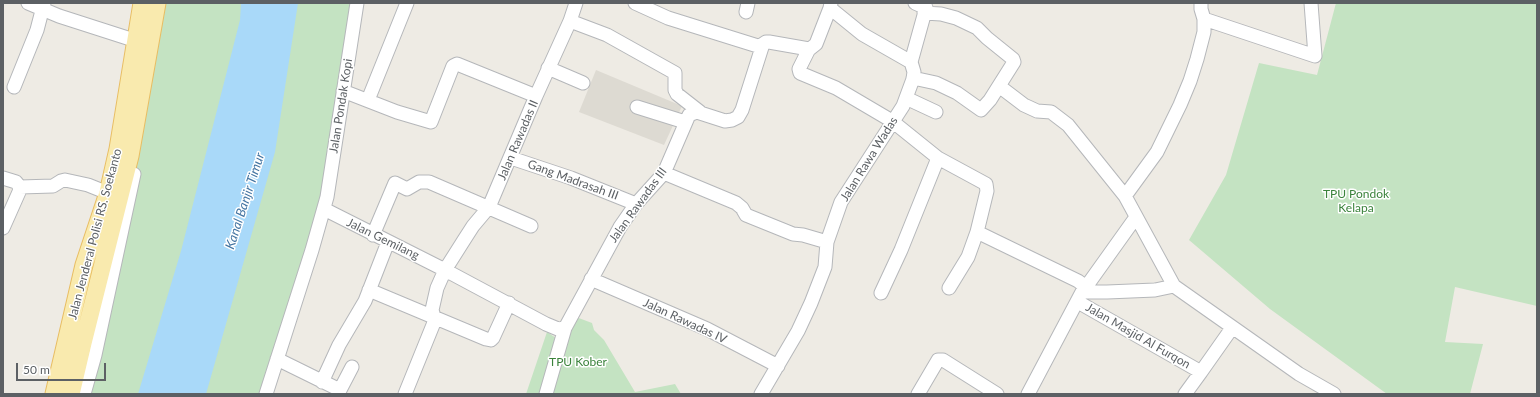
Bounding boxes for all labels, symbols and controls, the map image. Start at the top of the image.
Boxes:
street label: Jalan Pondak Kopi [326,58,356,154]
street label: Jalan Rawadas II [495,98,541,182]
street label: Jalan Rawa Wadas [837,114,901,204]
street label: Jalan Jenderal Polisi RS. Soekanto [65,147,125,321]
water label: Kanal Banjir Timur [222,151,268,251]
street label: Gang Madrasah III [526,157,620,203]
street label: Jalan Rawadas III [606,165,670,245]
park label: TPU Pondok Kelapa [1323,187,1389,215]
street label: Jalan Gemilang [344,215,422,263]
street label: Jalan Rawadas IV [641,295,729,347]
street label: Jalan Masjid Al Furqon [1083,300,1193,372]
scale bar [18,355,108,381]
park label: TPU Kober [549,355,607,369]
text: 50 m [23,362,50,377]

